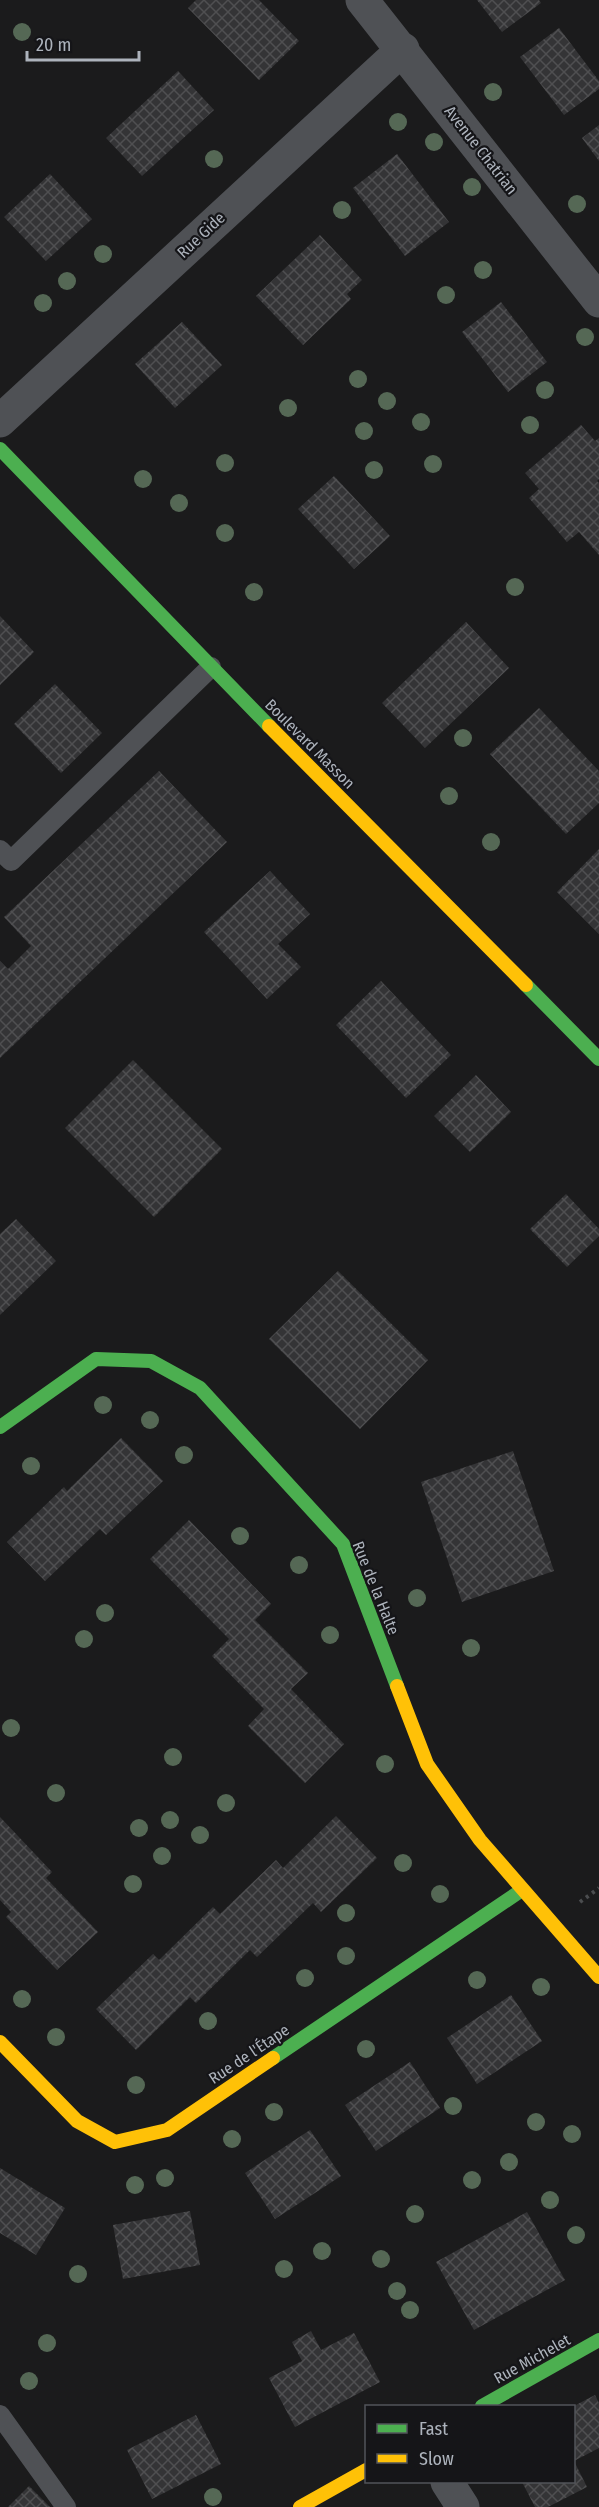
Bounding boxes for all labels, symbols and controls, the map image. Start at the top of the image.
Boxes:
scale bar [27,24,140,62]
text: 20 m [36,34,71,56]
street label: Avenue Chatrian [441,102,521,198]
street label: Rue Gide [173,208,229,262]
street label: Boulevard Masson [261,695,359,793]
street label: Rue de la Halte [349,1538,403,1638]
street label: Rue de l'Étape [205,2020,293,2088]
street label: Rue Michelet [490,2330,574,2388]
legend [365,2405,575,2483]
text: Fast [419,2418,448,2440]
text: Slow [419,2448,454,2470]

